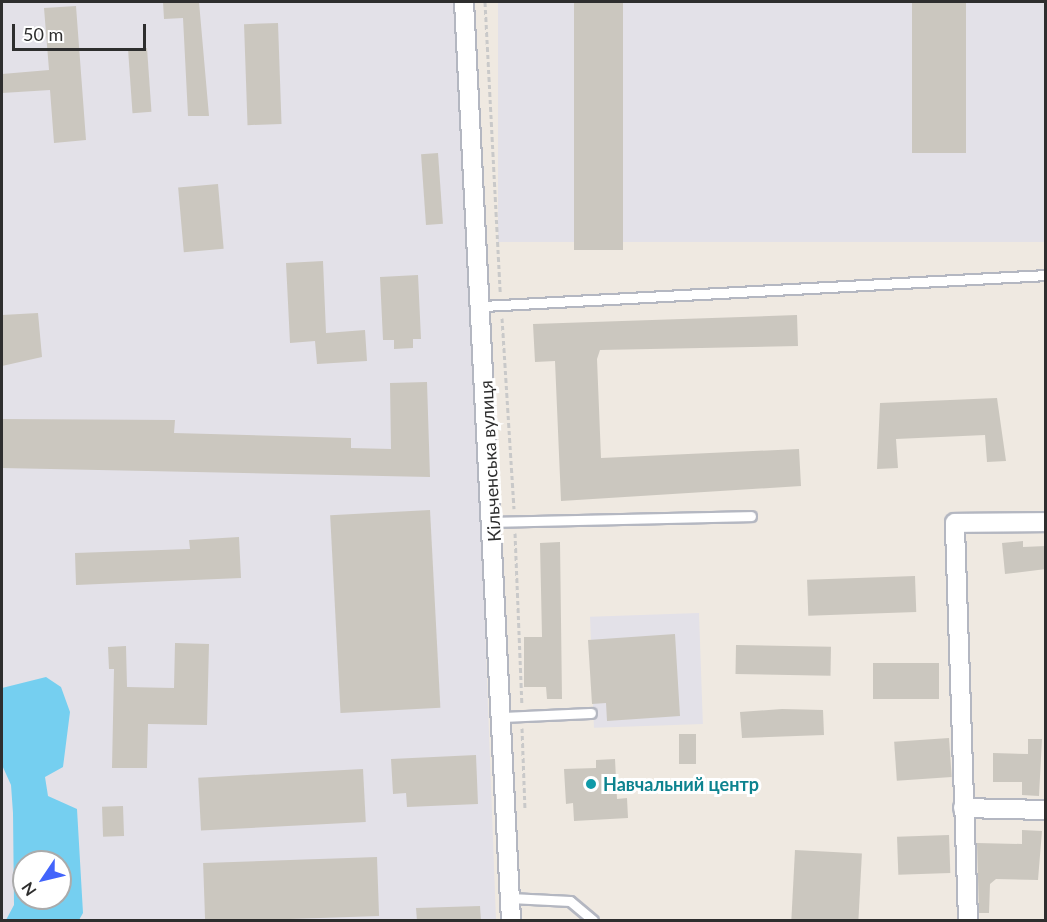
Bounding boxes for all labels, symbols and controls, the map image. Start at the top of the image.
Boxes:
scale bar [15,12,148,50]
text: 50 m [23,23,63,45]
street label: Кільченська вулиця [475,380,505,542]
place label: Навчальний центр [603,773,759,795]
marker: Навчальний центр [584,777,598,791]
north arrow [12,850,72,910]
text: N [17,879,40,900]

